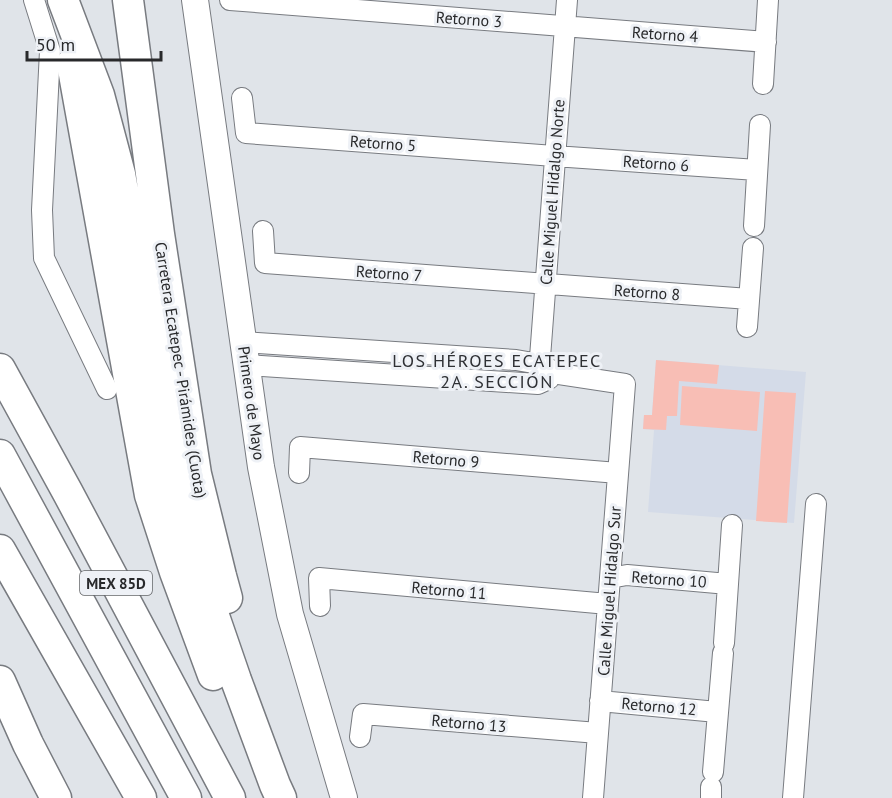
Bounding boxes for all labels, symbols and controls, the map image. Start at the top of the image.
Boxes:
street label: Retorno 3 [435,7,503,31]
street label: Retorno 4 [631,22,699,46]
scale bar [27,24,160,62]
text: 50 m [36,33,75,56]
street label: Calle Miguel Hidalgo Norte [536,98,568,286]
street label: Retorno 5 [349,131,417,155]
street label: Retorno 6 [622,151,690,175]
street label: Carretera Ecatepec - Pirámides (Cuota) [151,240,211,500]
street label: Retorno 7 [355,261,423,285]
street label: Retorno 8 [613,280,681,304]
street label: Primero de Mayo [234,345,270,461]
district label: LOS HÉROES ECATEPEC 2A. SECCIÓN [392,349,602,393]
street label: Retorno 9 [412,446,480,472]
street label: Calle Miguel Hidalgo Sur [593,505,625,677]
street label: Retorno 10 [631,566,707,592]
road number: MEX 85D [80,571,152,595]
street label: Retorno 11 [411,577,487,603]
street label: Retorno 12 [621,693,697,719]
street label: Retorno 13 [431,710,507,736]

